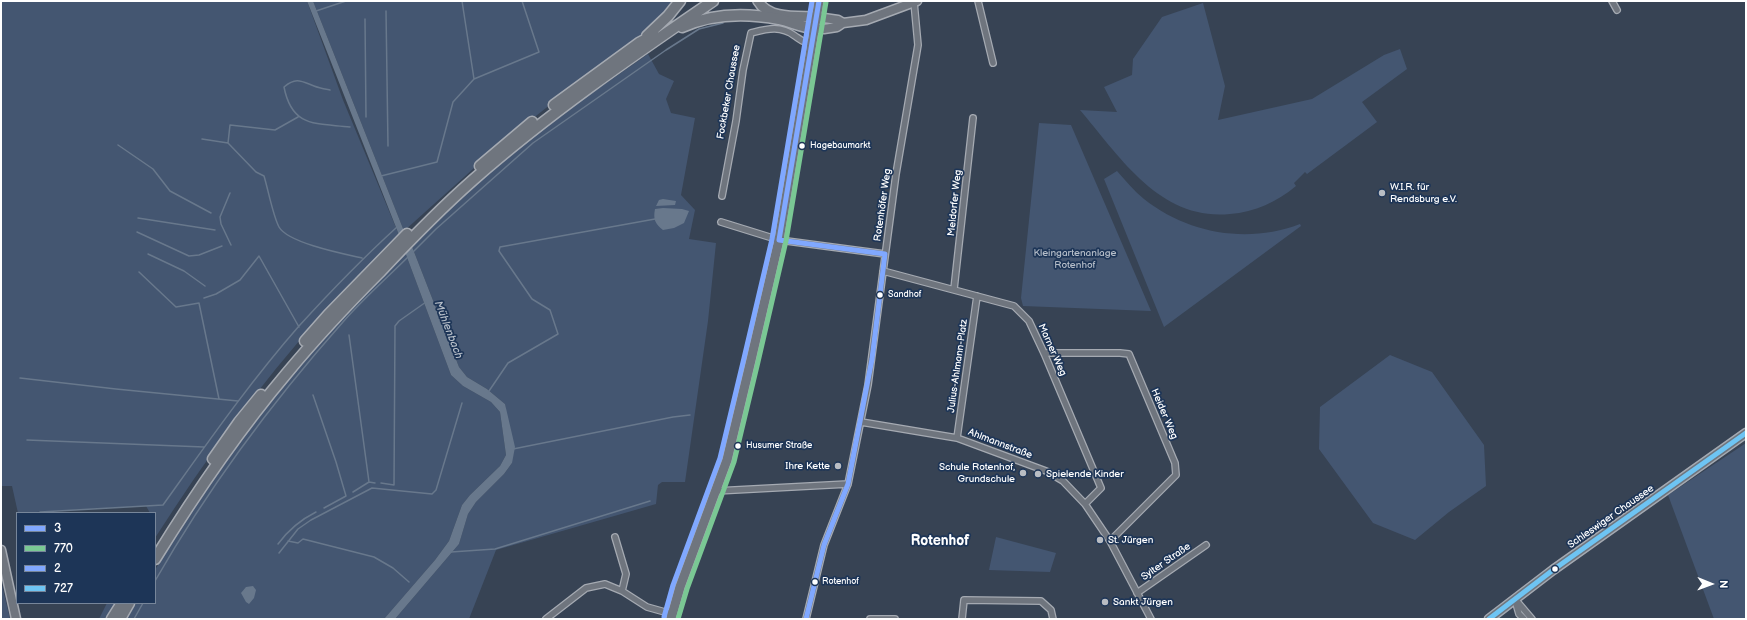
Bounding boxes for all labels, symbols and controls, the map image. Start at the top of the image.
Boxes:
street label: Fockbeker Chaussee [715,44,743,140]
marker: Hagebaumarkt [797,141,807,151]
place label: Hagebaumarkt [810,141,871,151]
street label: Rotenhöfer Weg [872,168,894,242]
street label: Meldorfer Weg [946,169,964,237]
place label: W.I.R. für Rendsburg e.V. [1390,181,1457,204]
marker: W.I.R. für Rendsburg e.V. [1377,188,1387,198]
park label: Kleingartenanlage Rotenhof [1034,247,1116,270]
marker: Sandhof [875,290,885,300]
place label: Sandhof [888,290,922,300]
water label: Mühlenbach [431,299,465,361]
street label: Julius-Ahlmann-Platz [946,319,970,413]
street label: Marner Weg [1035,322,1069,378]
street label: Heider Weg [1148,387,1180,441]
street label: Ahlmannstraße [966,426,1034,462]
marker: Husumer Straße [733,441,743,451]
place label: Husumer Straße [746,441,812,451]
place label: Ihre Kette [785,460,830,472]
marker: Ihre Kette [833,461,843,471]
place label: Schule Rotenhof, Grundschule [939,461,1015,484]
marker: Schule Rotenhof, Grundschule [1018,468,1028,478]
place label: Spielende Kinder [1046,468,1124,480]
marker: Spielende Kinder [1033,469,1043,479]
street label: Schleswiger Chaussee [1566,483,1656,551]
legend [16,512,156,604]
text: 3 [54,521,61,536]
district label: Rotenhof [911,533,969,549]
place label: St. Jürgen [1108,534,1153,546]
marker: St. Jürgen [1095,535,1105,545]
text: 770 [54,541,73,556]
street label: Sylter Straße [1139,541,1193,583]
text: 2 [54,561,61,576]
unlabelled marker [1550,564,1560,574]
north arrow [1691,564,1731,604]
marker: Rotenhof [810,577,820,587]
place label: Rotenhof [822,577,859,587]
text: N [1717,580,1730,588]
text: 727 [54,581,73,596]
place label: Sankt Jürgen [1113,596,1173,608]
marker: Sankt Jürgen [1100,597,1110,607]

